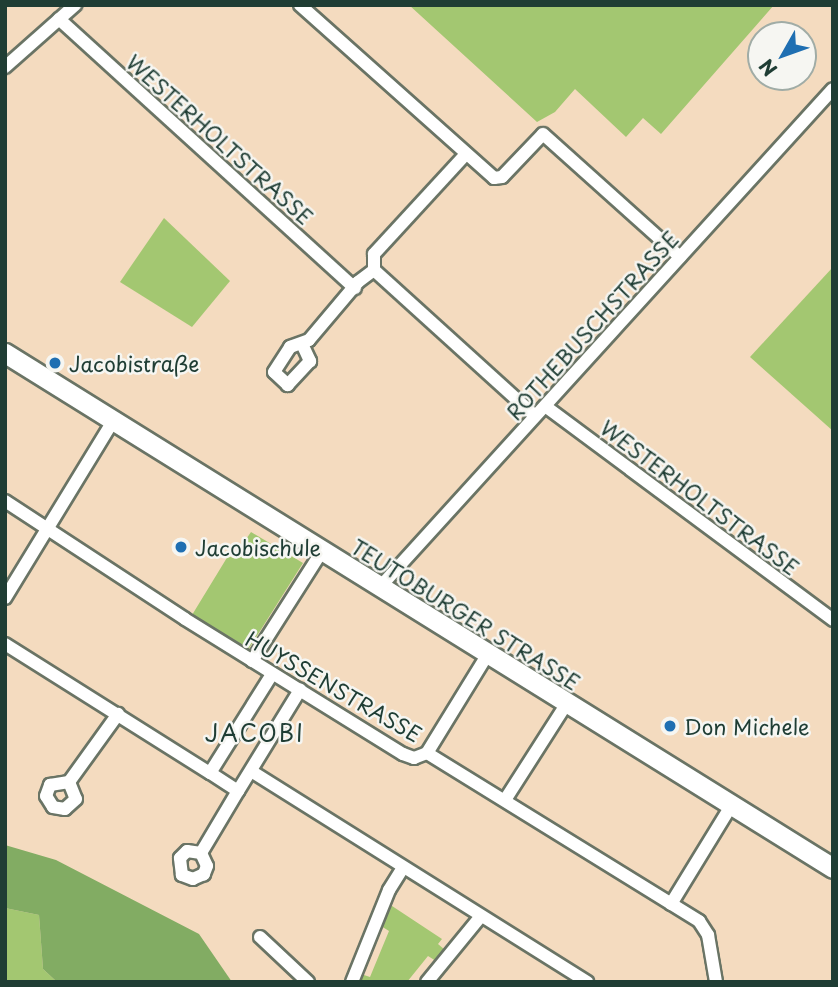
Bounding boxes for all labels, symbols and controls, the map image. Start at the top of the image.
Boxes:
north arrow [747,21,817,91]
street label: WESTERHOLTSTRASSE [122,49,318,229]
text: N [752,53,783,83]
street label: ROTHEBUSCHSTRASSE [501,226,683,424]
place label: Jacobistraße [69,350,199,376]
marker: Jacobistraße [47,355,63,371]
street label: WESTERHOLTSTRASSE [596,414,804,580]
street label: TEUTOBURGER STRASSE [346,532,586,696]
place label: Jacobischule [195,534,321,560]
marker: Jacobischule [173,539,189,555]
street label: HUYSSENSTRASSE [242,625,426,747]
place label: Don Michele [684,713,808,739]
marker: Don Michele [662,718,678,734]
district label: JACOBI [207,719,303,747]

